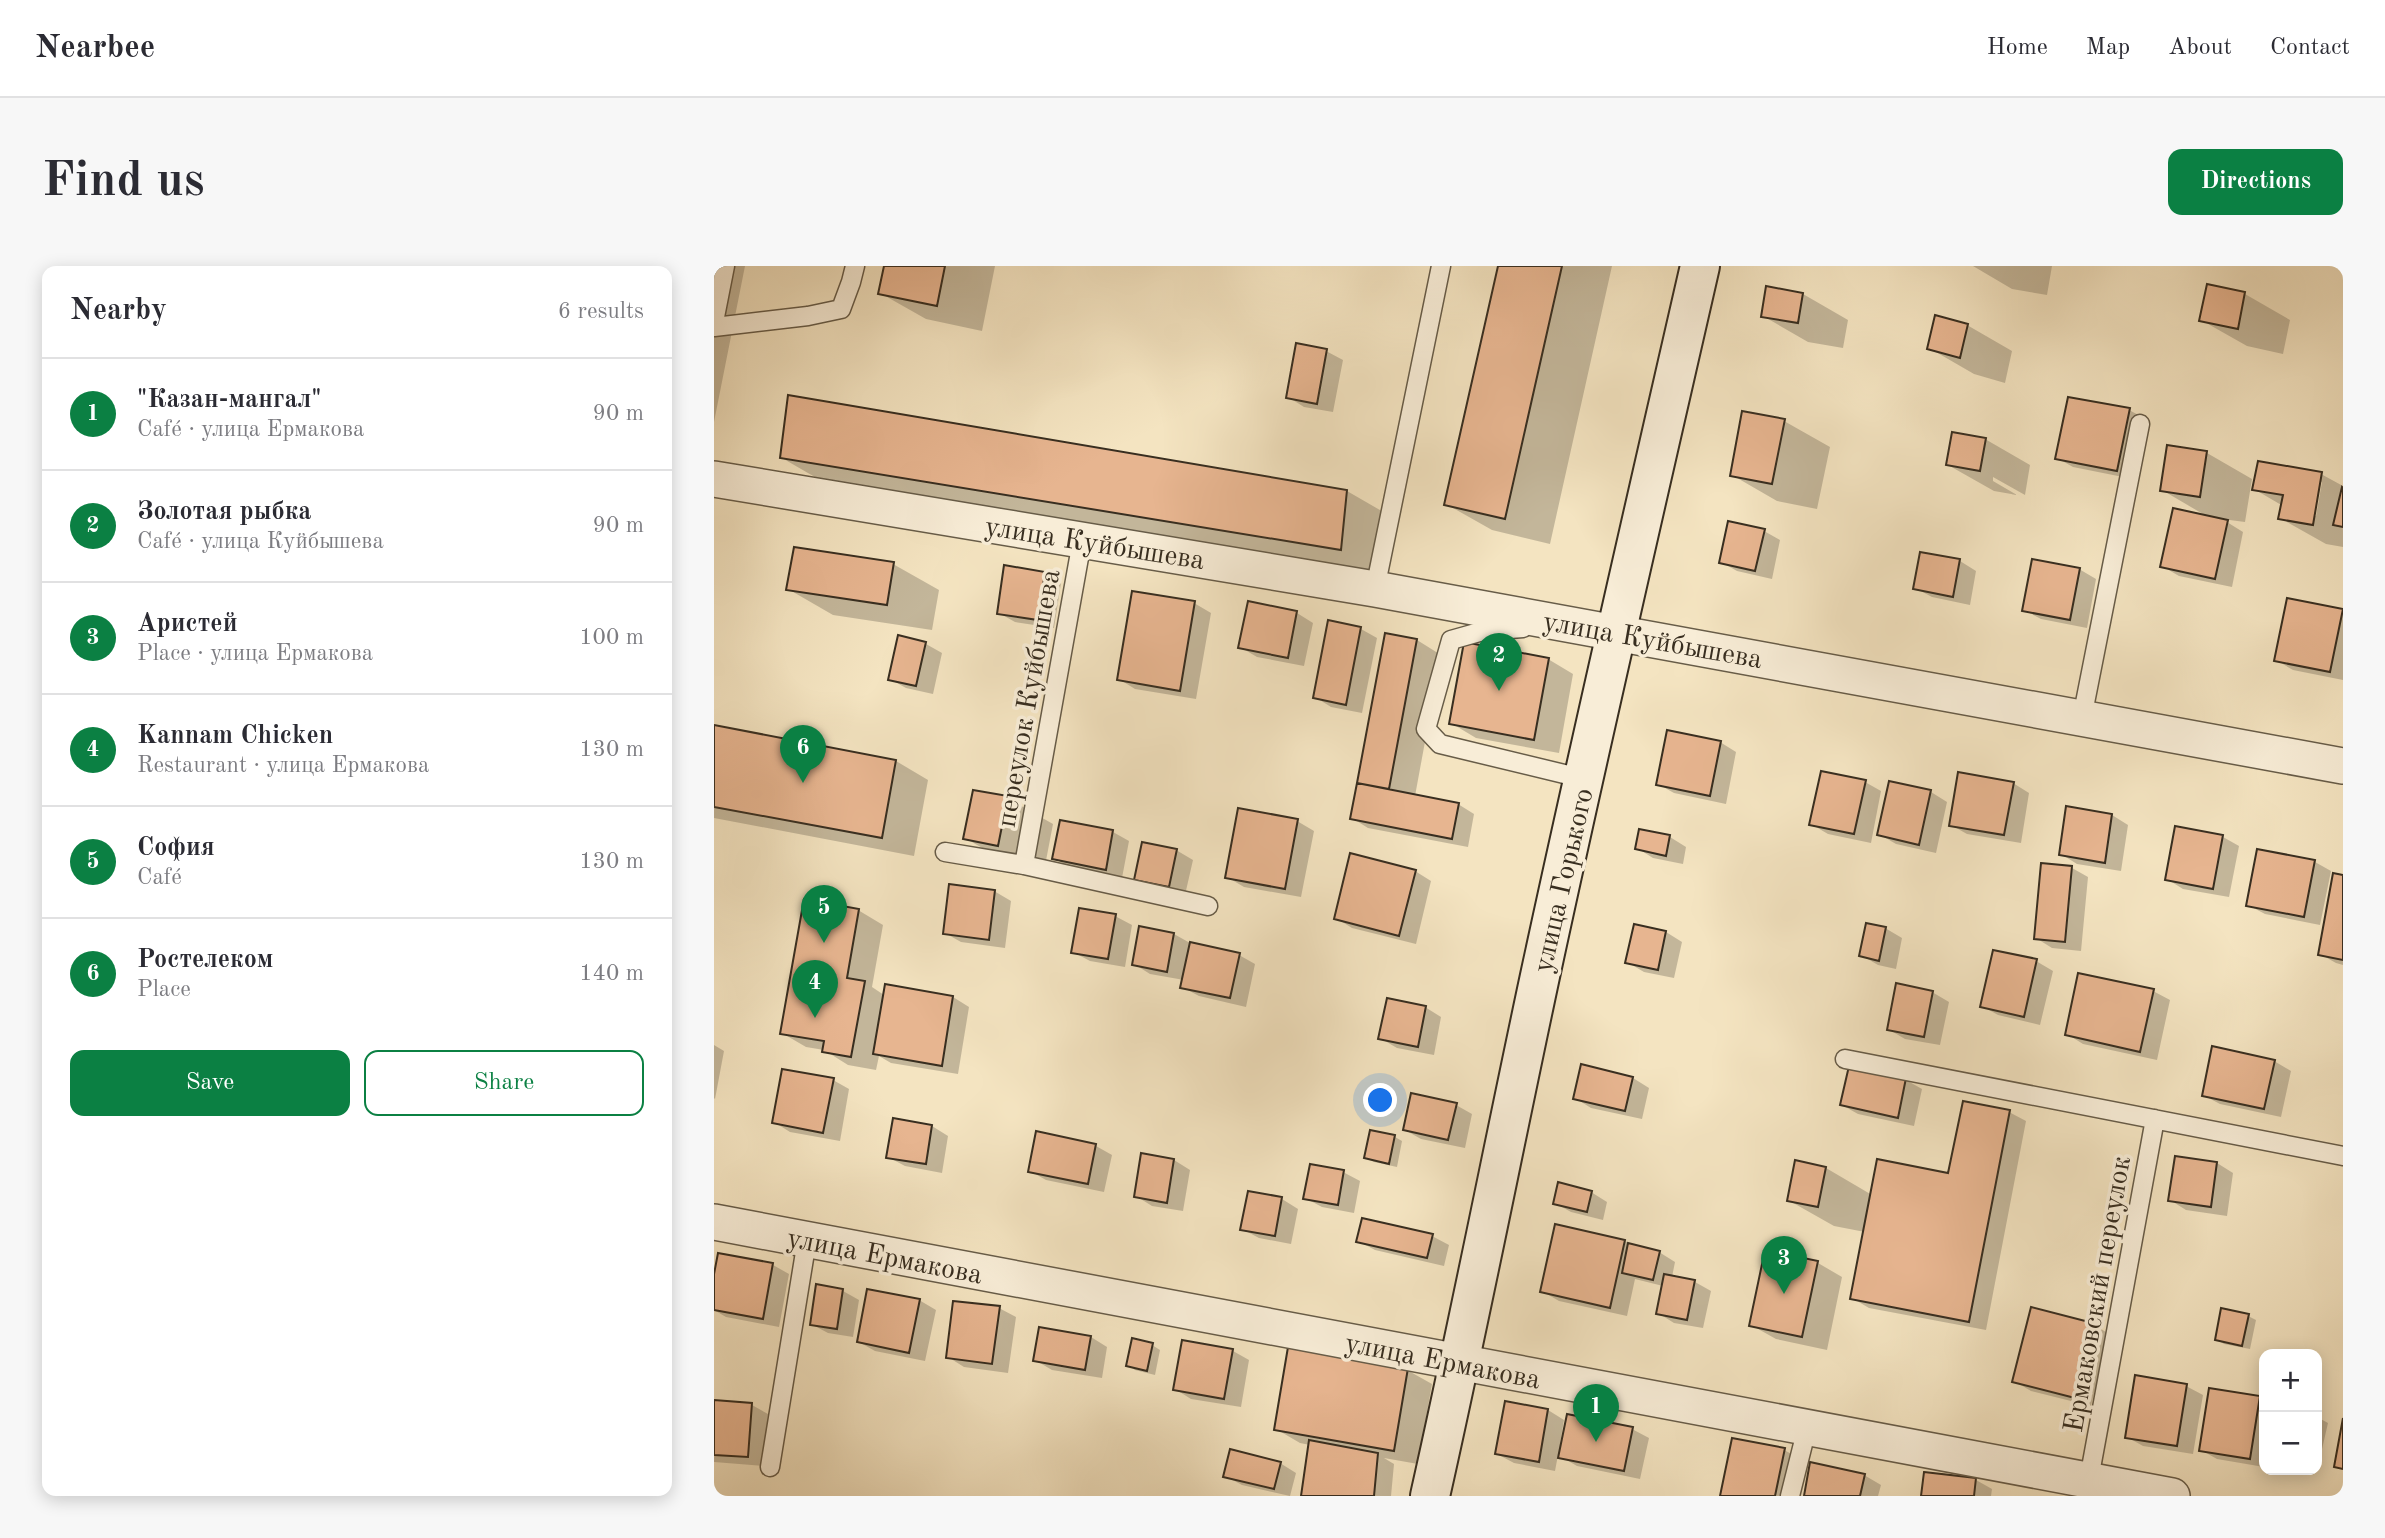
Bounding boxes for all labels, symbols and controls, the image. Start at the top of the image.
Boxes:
text: Nearbee [35,32,155,65]
text: Home [1987,36,2048,60]
text: Map [2086,36,2130,60]
text: About [2168,36,2232,60]
text: Contact [2270,36,2350,60]
button: Directions [2168,149,2343,215]
text: Find us [42,158,205,207]
text: Nearby [70,296,167,326]
text: 6 results [558,300,644,323]
text: "Казан-мангал" [137,387,322,413]
text: 1 [86,402,100,425]
text: 90 m [593,402,644,425]
text: Café · улица Ермакова [137,418,364,441]
text: Золотая рыбка [137,499,312,525]
text: 2 [86,514,100,537]
text: 90 m [593,514,644,537]
street label: улица Куйбышева [983,514,1207,576]
text: Café · улица Куйбышева [137,530,384,553]
street label: переулок Куйбышева [993,567,1066,830]
street label: улица Куйбышева [1541,609,1764,675]
text: Аристей [137,611,238,637]
text: 3 [86,626,100,649]
text: 100 m [579,626,644,649]
pin: 2 [1476,633,1522,691]
text: Place · улица Ермакова [137,642,373,665]
text: Kannam Chicken [137,723,333,749]
pin: 6 [780,725,826,783]
text: 4 [86,738,100,761]
text: 130 m [579,738,644,761]
text: Restaurant · улица Ермакова [137,754,429,777]
street label: улица Горького [1530,786,1600,976]
text: София [137,835,215,861]
text: 5 [86,850,100,873]
text: 130 m [579,850,644,873]
text: Café [137,866,182,889]
pin: 5 [801,885,847,943]
text: Ростелеком [137,947,274,973]
pin: 4 [792,960,838,1018]
text: 6 [86,962,100,985]
text: 140 m [579,962,644,985]
text: Place [137,978,191,1001]
button: Save [70,1050,350,1116]
button: Share [364,1050,644,1116]
your location [1363,1083,1397,1117]
street label: Ермаковский переулок [2061,1154,2137,1435]
street label: улица Ермакова [784,1225,985,1291]
pin: 3 [1761,1236,1807,1294]
street label: улица Ермакова [1342,1330,1543,1396]
map controls [2259,1349,2322,1475]
button: + [2259,1349,2322,1412]
pin: 1 [1573,1384,1619,1442]
button: − [2259,1412,2322,1475]

